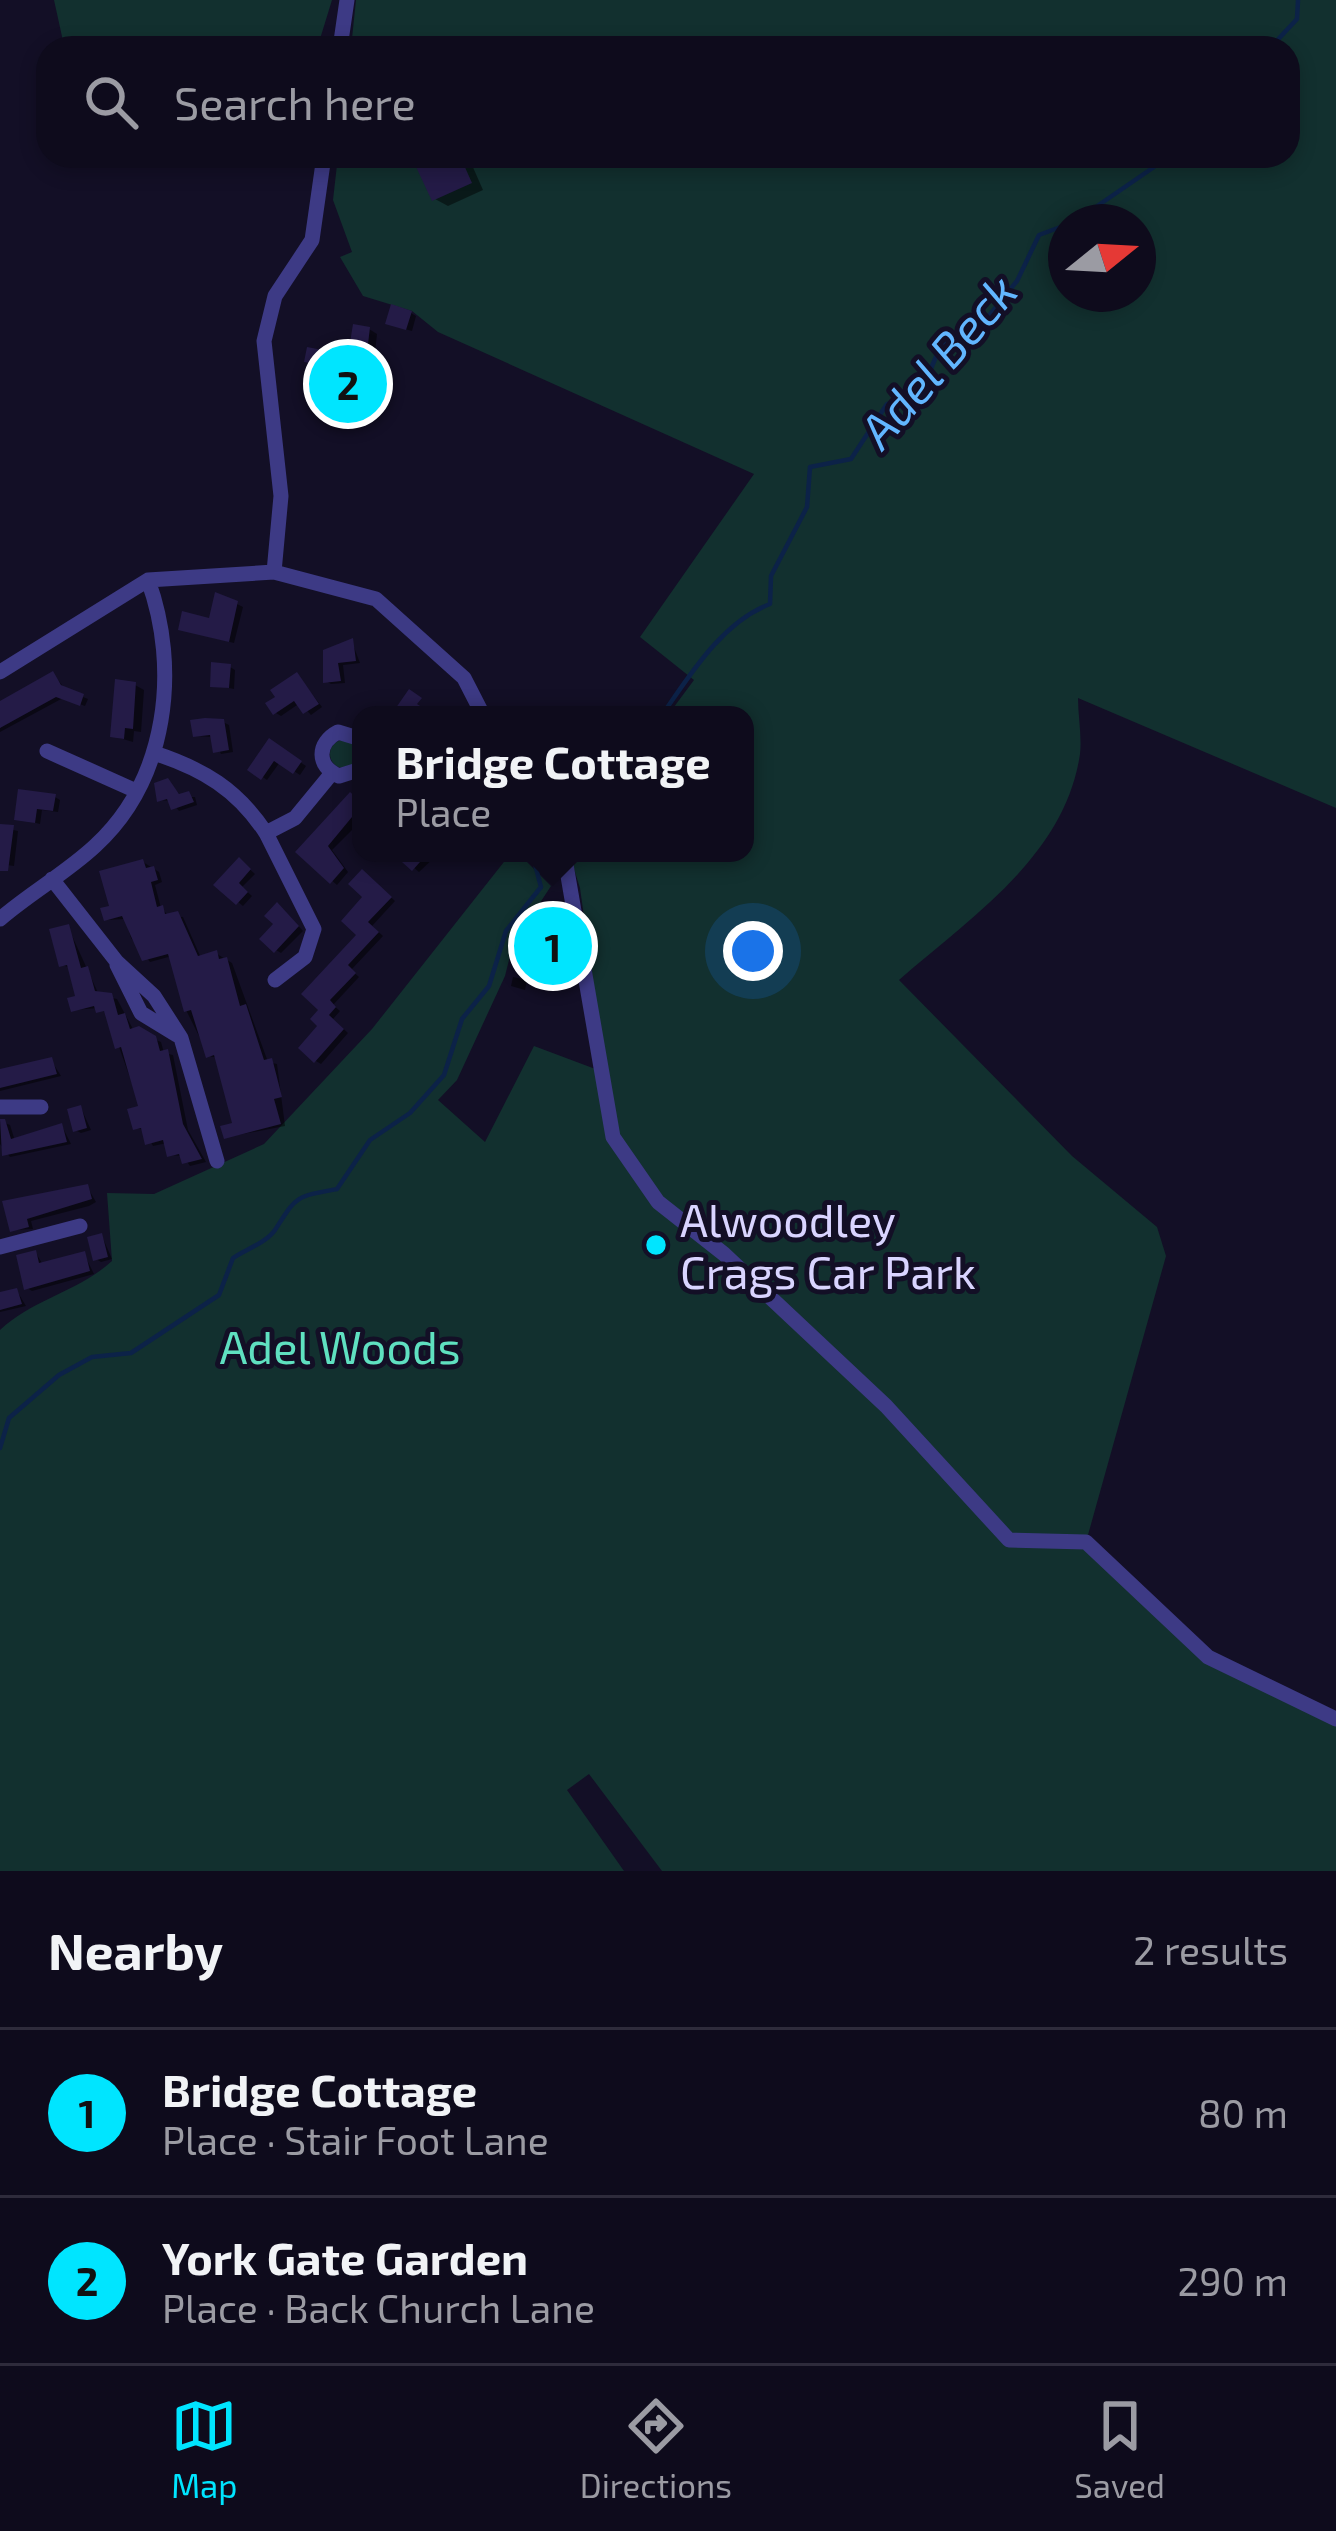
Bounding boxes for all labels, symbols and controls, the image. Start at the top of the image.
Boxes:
search box [36,36,1300,168]
icon: search [78,69,144,135]
text: Search here [174,75,416,129]
north arrow [1048,204,1156,312]
water label: Adel Beck [845,262,1028,460]
pin: 2 [309,339,387,429]
popup [352,706,754,862]
text: Bridge Cottage [395,734,711,788]
text: Place [395,788,491,835]
pin: 1 [514,901,592,991]
your location [723,921,783,981]
place label: Alwoodley Crags Car Park [680,1192,976,1298]
marker: Alwoodley Crags Car Park [643,1232,669,1258]
park label: Adel Woods [219,1319,461,1373]
text: Nearby [48,1919,223,1980]
text: 2 results [1133,1926,1288,1973]
text: Bridge Cottage [162,2062,477,2116]
text: 1 [79,2089,95,2136]
text: 80 m [1198,2089,1288,2136]
text: Place · Stair Foot Lane [162,2116,549,2163]
text: York Gate Garden [162,2230,528,2284]
text: 2 [76,2257,98,2304]
text: 290 m [1177,2257,1288,2304]
text: Place · Back Church Lane [162,2284,595,2331]
tab: Map [171,2393,237,2505]
tab: Directions [580,2393,732,2505]
tab: Saved [1074,2393,1165,2505]

